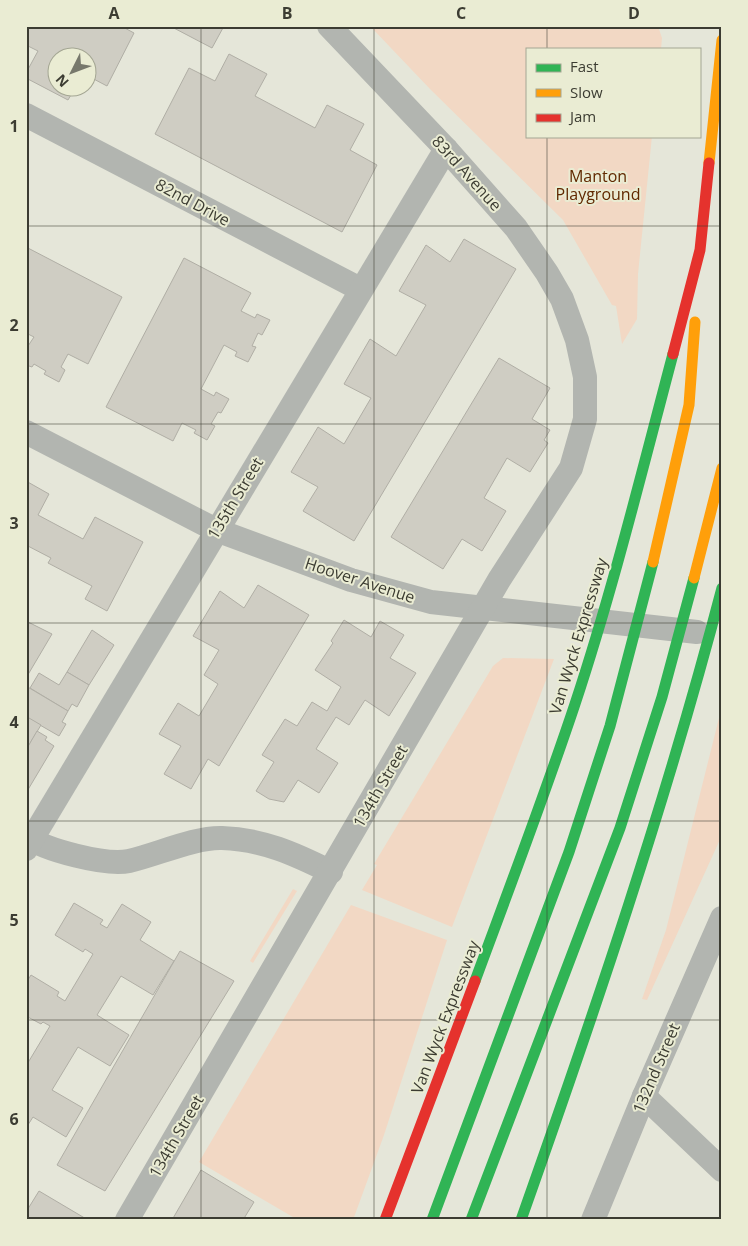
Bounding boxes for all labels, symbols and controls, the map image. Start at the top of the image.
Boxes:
text: A [108,2,120,24]
text: B [282,2,292,24]
text: C [456,2,466,24]
text: D [628,2,640,24]
north arrow [48,48,98,98]
legend [526,48,700,138]
text: Fast [570,56,599,76]
text: N [51,70,73,92]
text: Slow [570,82,603,102]
text: Jam [568,106,596,126]
text: 1 [9,115,19,137]
street label: 83rd Avenue [427,131,507,215]
park label: Manton Playground [556,165,640,205]
street label: 82nd Drive [152,173,234,231]
text: 2 [9,314,19,336]
street label: 135th Street [202,453,268,543]
text: 3 [9,512,19,534]
street label: Hoover Avenue [302,552,418,608]
street label: Van Wyck Expressway [544,554,613,717]
text: 4 [9,711,19,733]
street label: 134th Street [348,740,413,831]
text: 5 [9,909,19,931]
street label: Van Wyck Expressway [406,936,485,1097]
street label: 132nd Street [627,1019,685,1116]
street label: 134th Street [144,1090,209,1181]
text: 6 [9,1108,19,1130]

